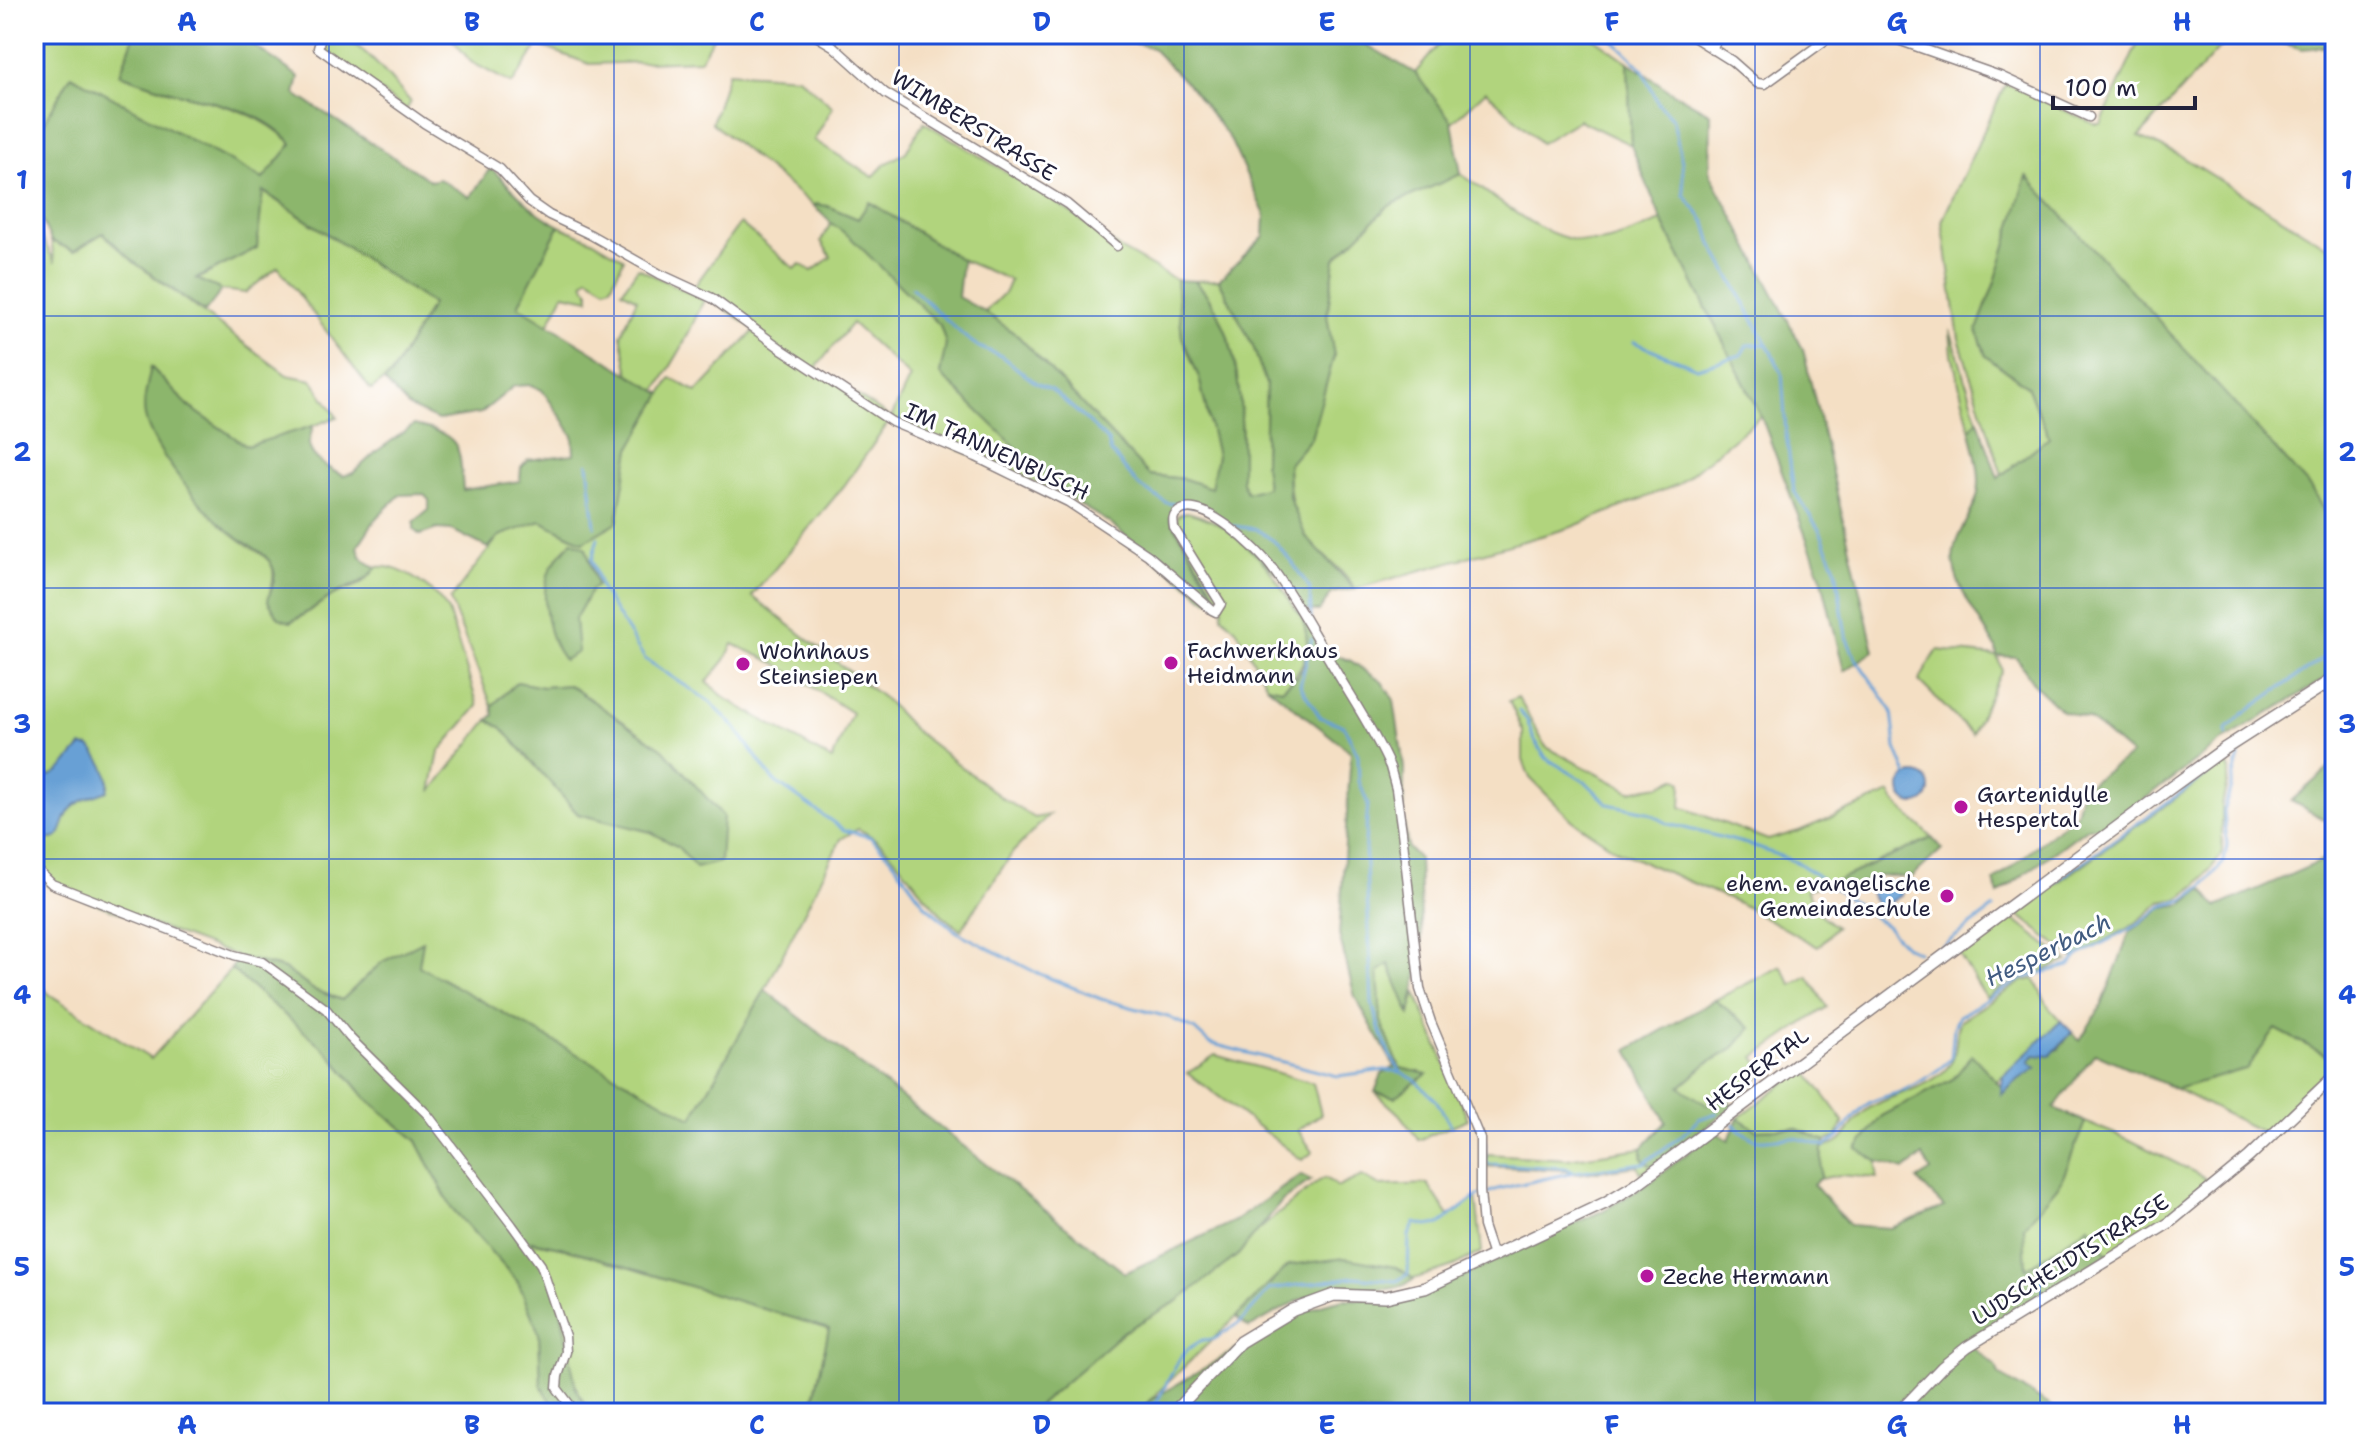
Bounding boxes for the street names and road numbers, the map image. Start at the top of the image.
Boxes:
street label: WIMBERSTRASSE [886,63,1062,188]
street label: IM TANNENBUSCH [900,396,1094,507]
street label: HESPERTAL [1700,1021,1815,1118]
street label: LUDSCHEIDTSTRASSE [1966,1187,2174,1332]

